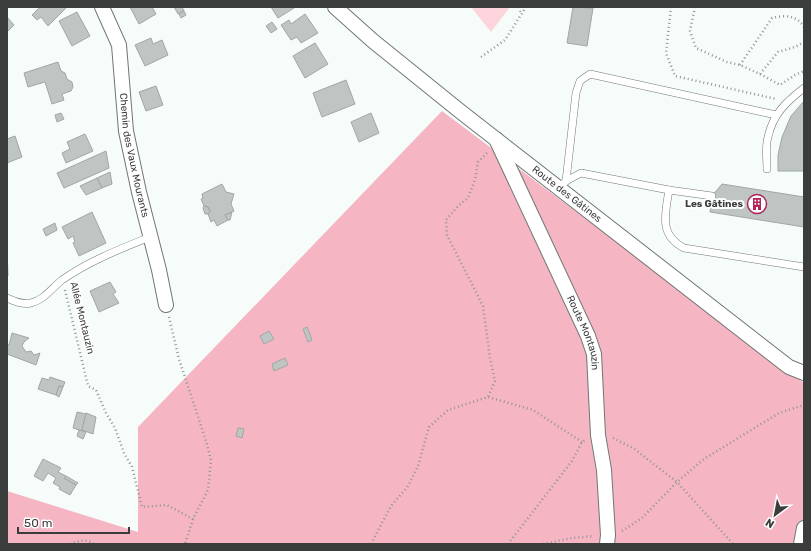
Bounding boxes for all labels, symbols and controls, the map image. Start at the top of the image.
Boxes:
street label: Chemin des Vaux Mourants [117,92,151,219]
street label: Route des Gâtines [530,163,604,225]
building icon: Les Gâtines [746,193,768,215]
place label: Les Gâtines [685,198,743,210]
street label: Allée Montauzin [67,281,97,355]
street label: Route Montauzin [564,294,601,370]
north arrow [755,495,795,535]
scale bar [18,509,129,535]
text: N [763,515,777,531]
text: 50 m [24,516,52,530]

